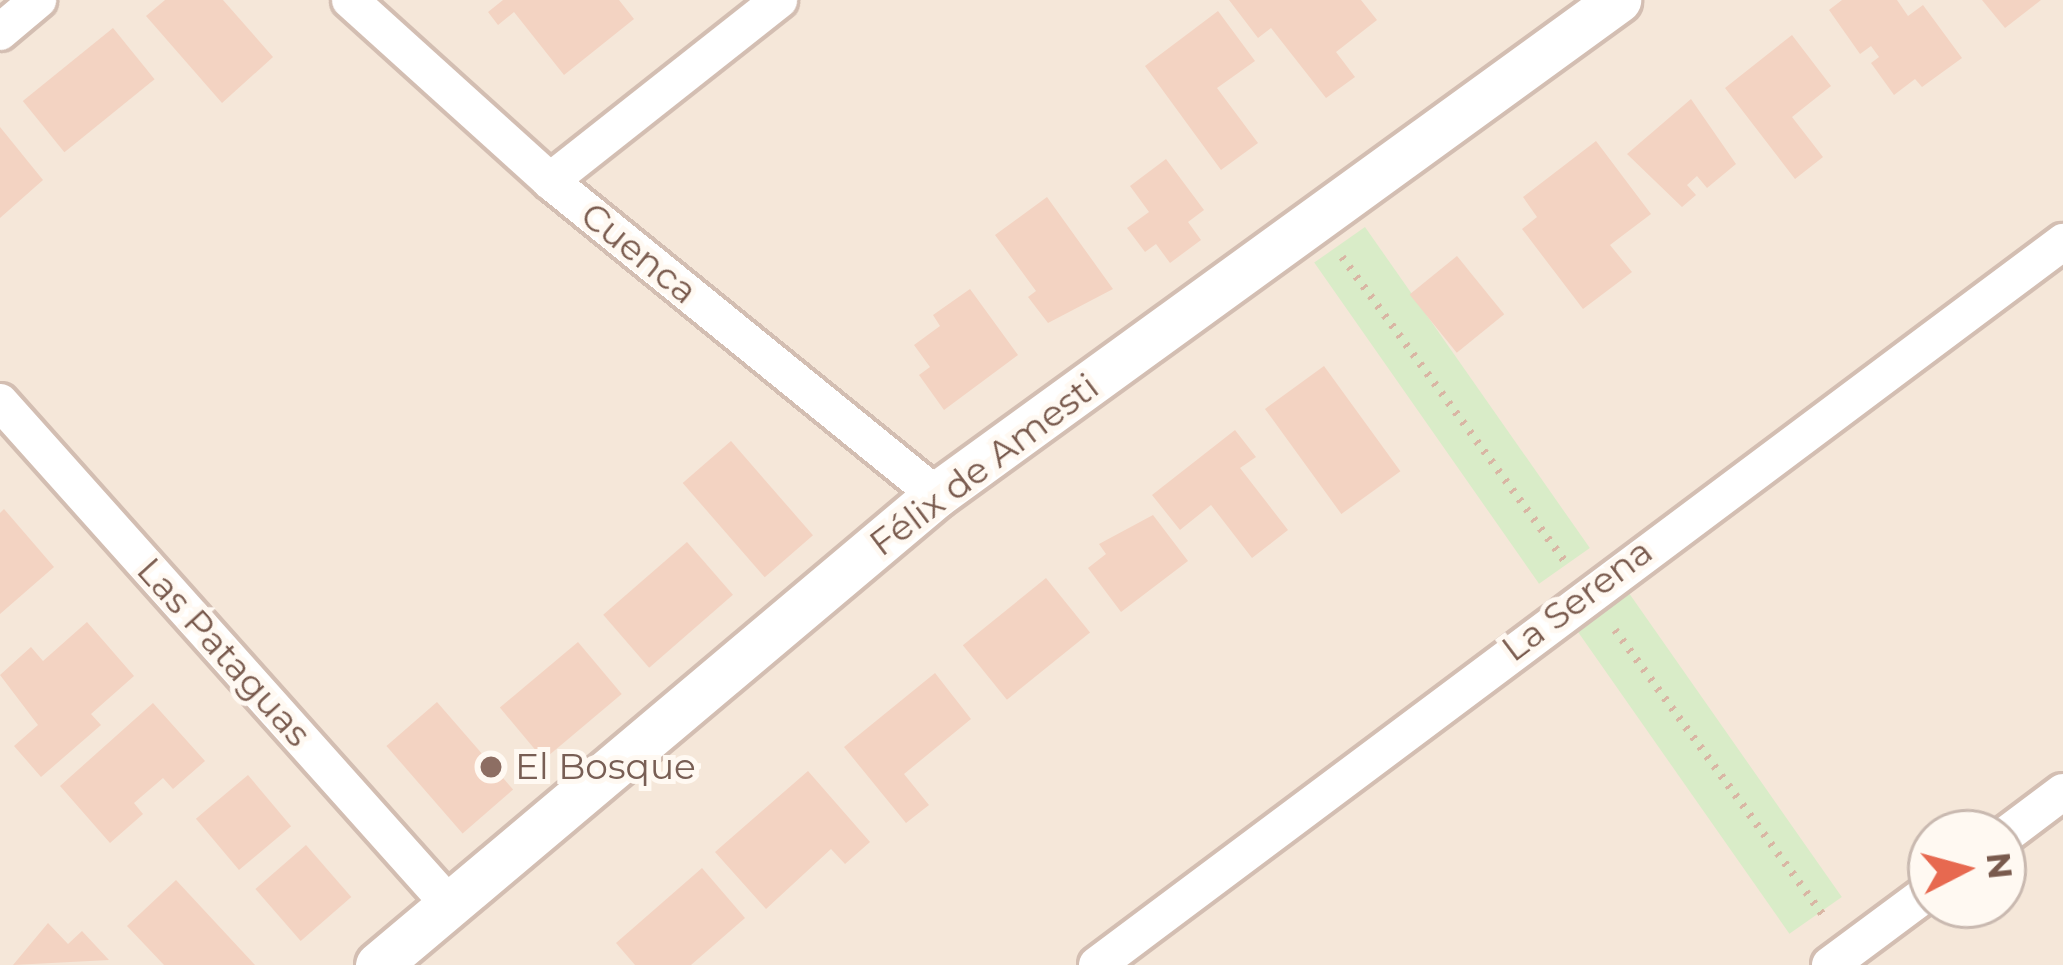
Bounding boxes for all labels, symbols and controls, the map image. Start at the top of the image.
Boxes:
street label: Cuenca [572,193,706,313]
street label: Félix de Amesti [861,365,1107,565]
street label: La Serena [1493,529,1661,671]
street label: Las Pataguas [128,549,320,755]
place label: El Bosque [515,745,696,789]
marker: El Bosque [478,754,504,780]
north arrow [1907,809,2027,929]
text: N [1979,850,2021,881]

